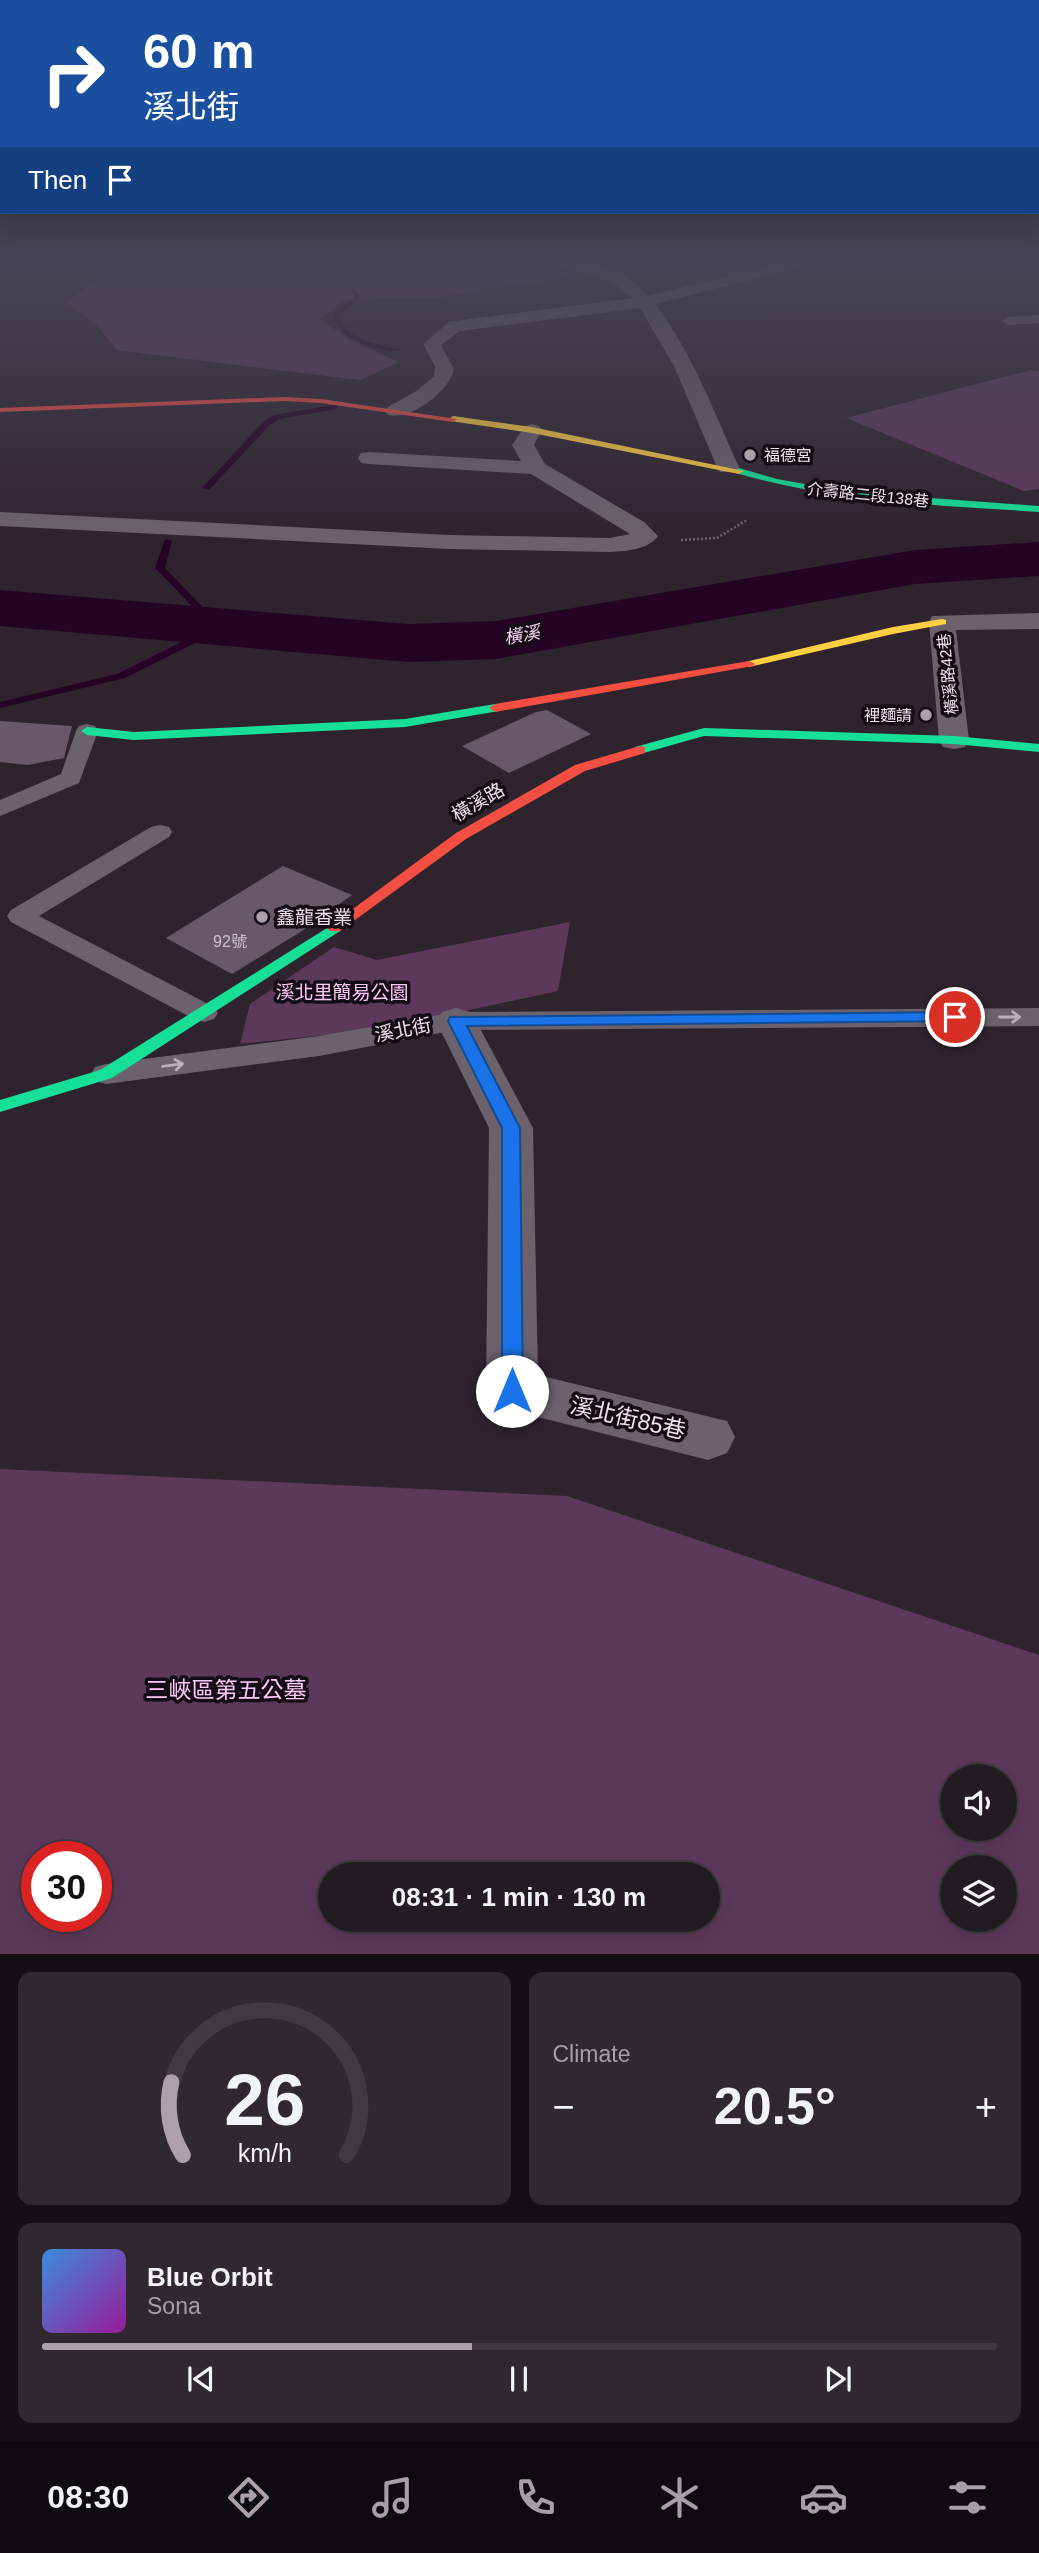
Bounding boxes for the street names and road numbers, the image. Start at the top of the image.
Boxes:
street label: 介壽路二段138巷 [806,480,930,510]
street label: 橫溪路42巷 [935,632,961,716]
street label: 橫溪路 [448,779,508,825]
street label: 溪北街 [373,1014,433,1046]
street label: 溪北街85巷 [568,1392,688,1444]

